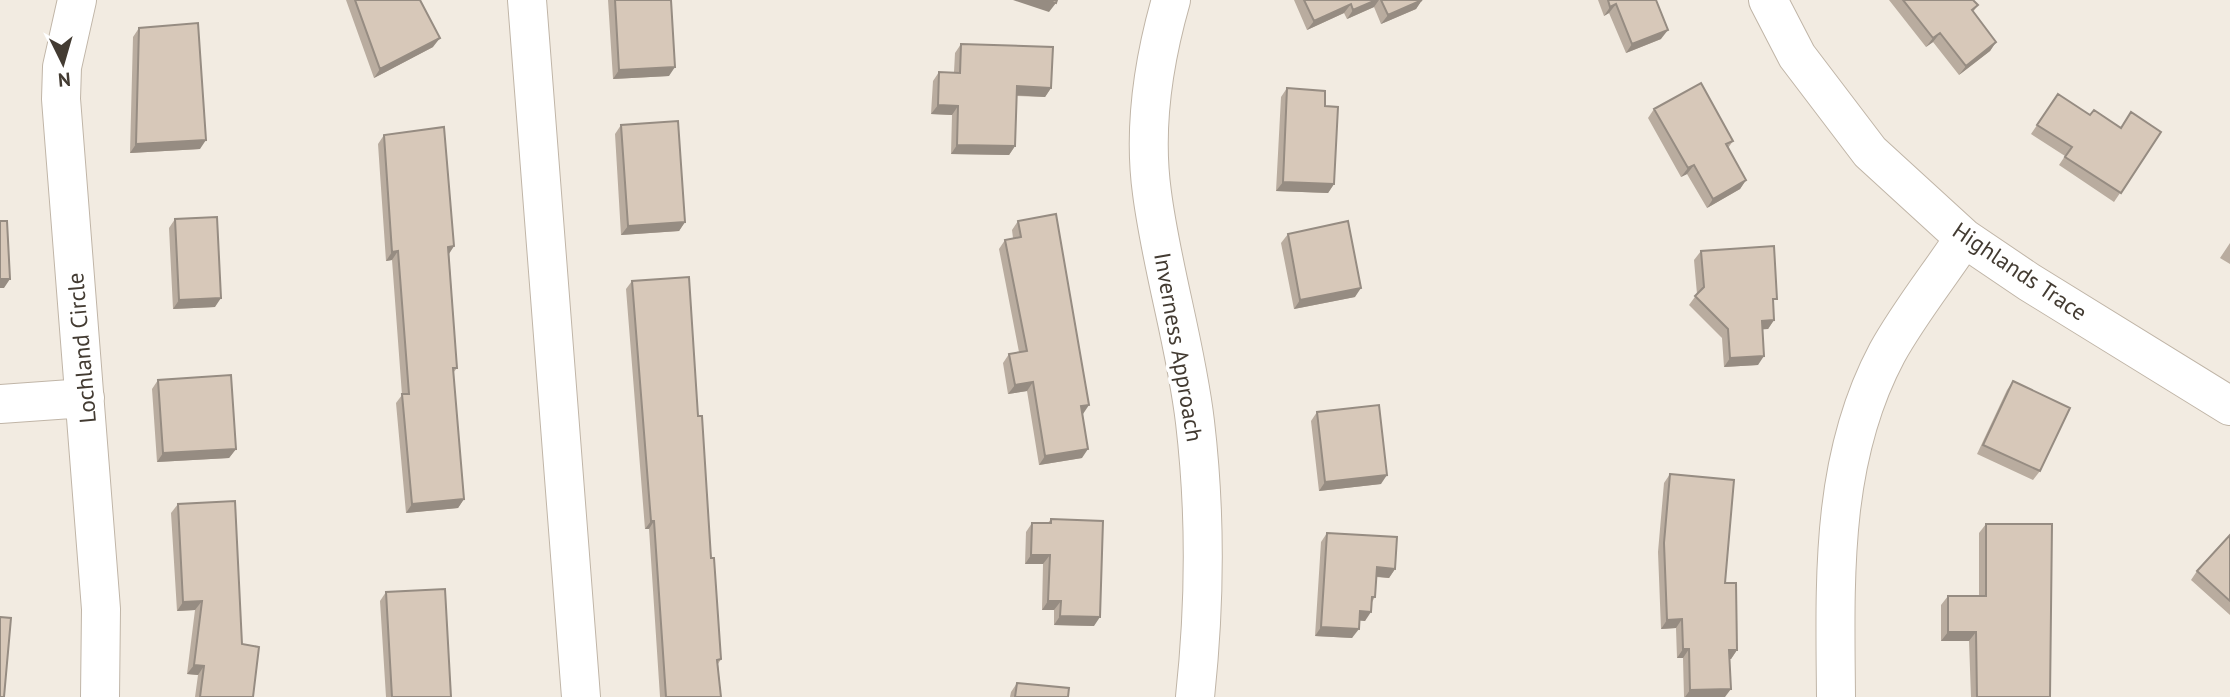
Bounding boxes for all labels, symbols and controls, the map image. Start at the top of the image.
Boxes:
north arrow [28,28,98,98]
text: N [57,67,72,92]
street label: Highlands Trace [1947,215,2093,327]
street label: Inverness Approach [1148,250,1210,444]
street label: Lochland Circle [60,272,102,424]

